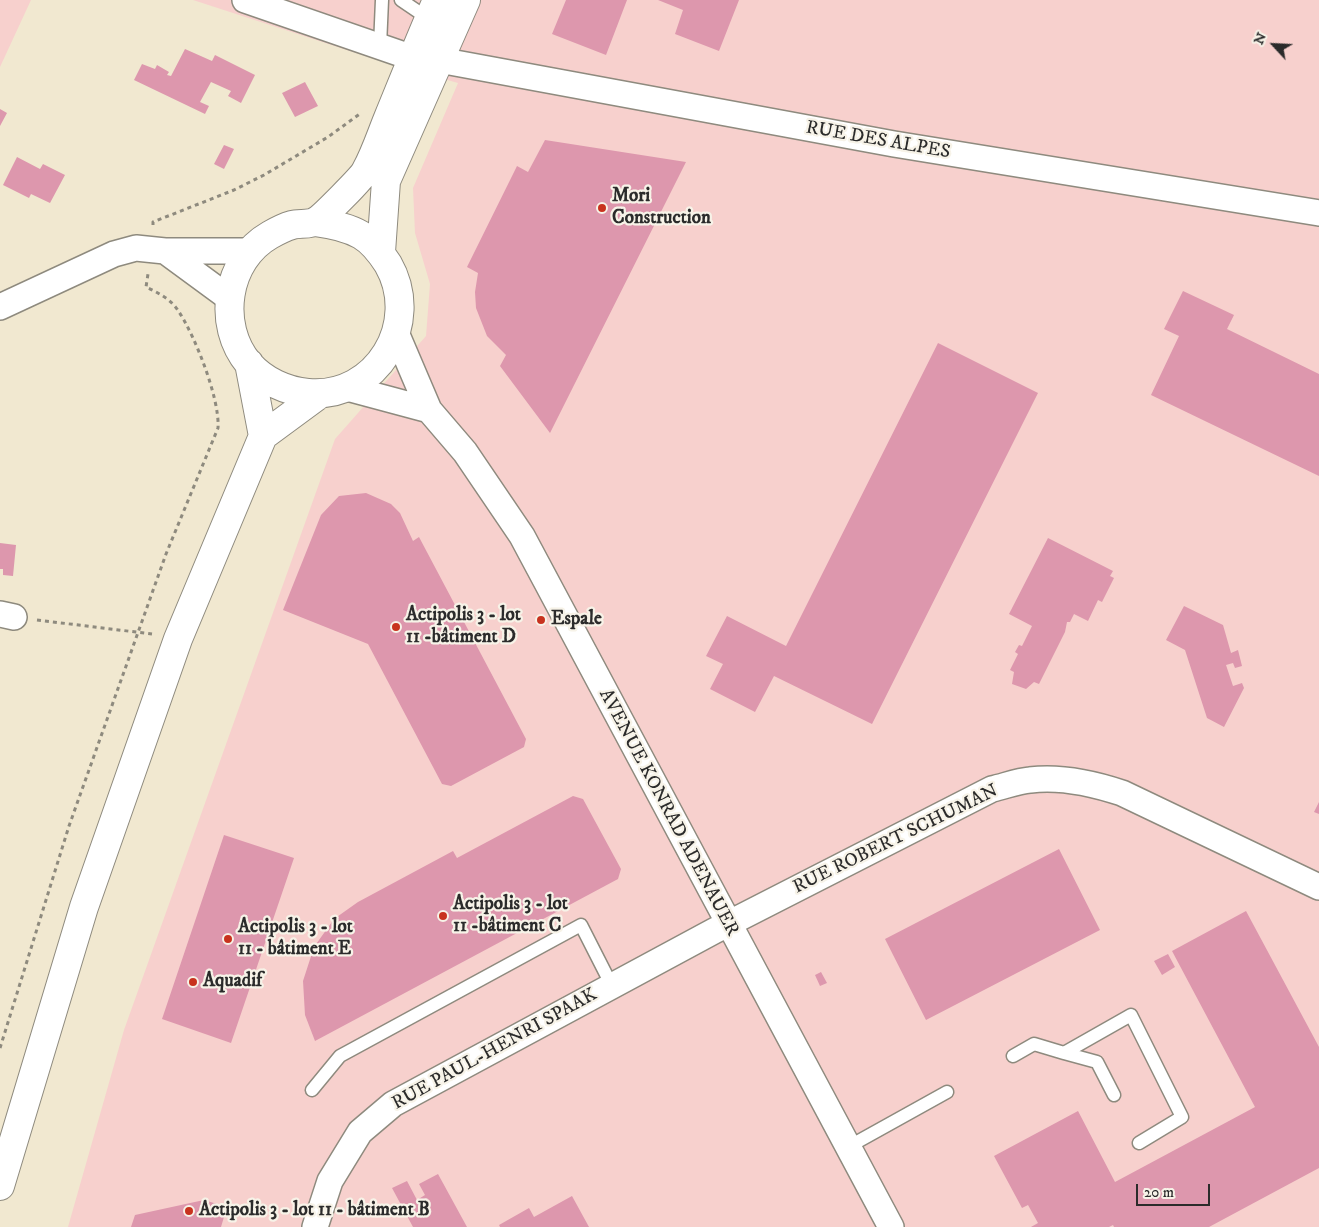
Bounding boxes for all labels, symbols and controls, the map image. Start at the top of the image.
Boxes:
north arrow [1249,20,1299,70]
text: N [1250,30,1271,48]
street label: RUE DES ALPES [804,117,952,165]
place label: Mori Construction [612,186,711,230]
marker: Mori Construction [596,202,608,214]
place label: Actipolis 3 - lot 11 -bâtiment D [406,605,521,649]
place label: Espale [551,609,602,631]
marker: Espale [535,614,547,626]
marker: Actipolis 3 - lot 11 -bâtiment D [390,621,402,633]
street label: AVENUE KONRAD ADENAUER [593,685,743,941]
street label: RUE ROBERT SCHUMAN [790,780,1002,900]
place label: Actipolis 3 - lot 11 -bâtiment C [453,894,568,938]
marker: Actipolis 3 - lot 11 -bâtiment C [437,910,449,922]
place label: Actipolis 3 - lot 11 - bâtiment E [238,917,353,961]
marker: Actipolis 3 - lot 11 - bâtiment E [222,933,234,945]
place label: Aquadif [203,971,262,993]
marker: Aquadif [187,976,199,988]
street label: RUE PAUL-HENRI SPAAK [389,984,601,1116]
scale bar [1139,1174,1213,1206]
text: 20 m [1144,1183,1174,1202]
place label: Actipolis 3 - lot 11 - bâtiment B [199,1200,430,1222]
marker: Actipolis 3 - lot 11 - bâtiment B [183,1205,195,1217]

